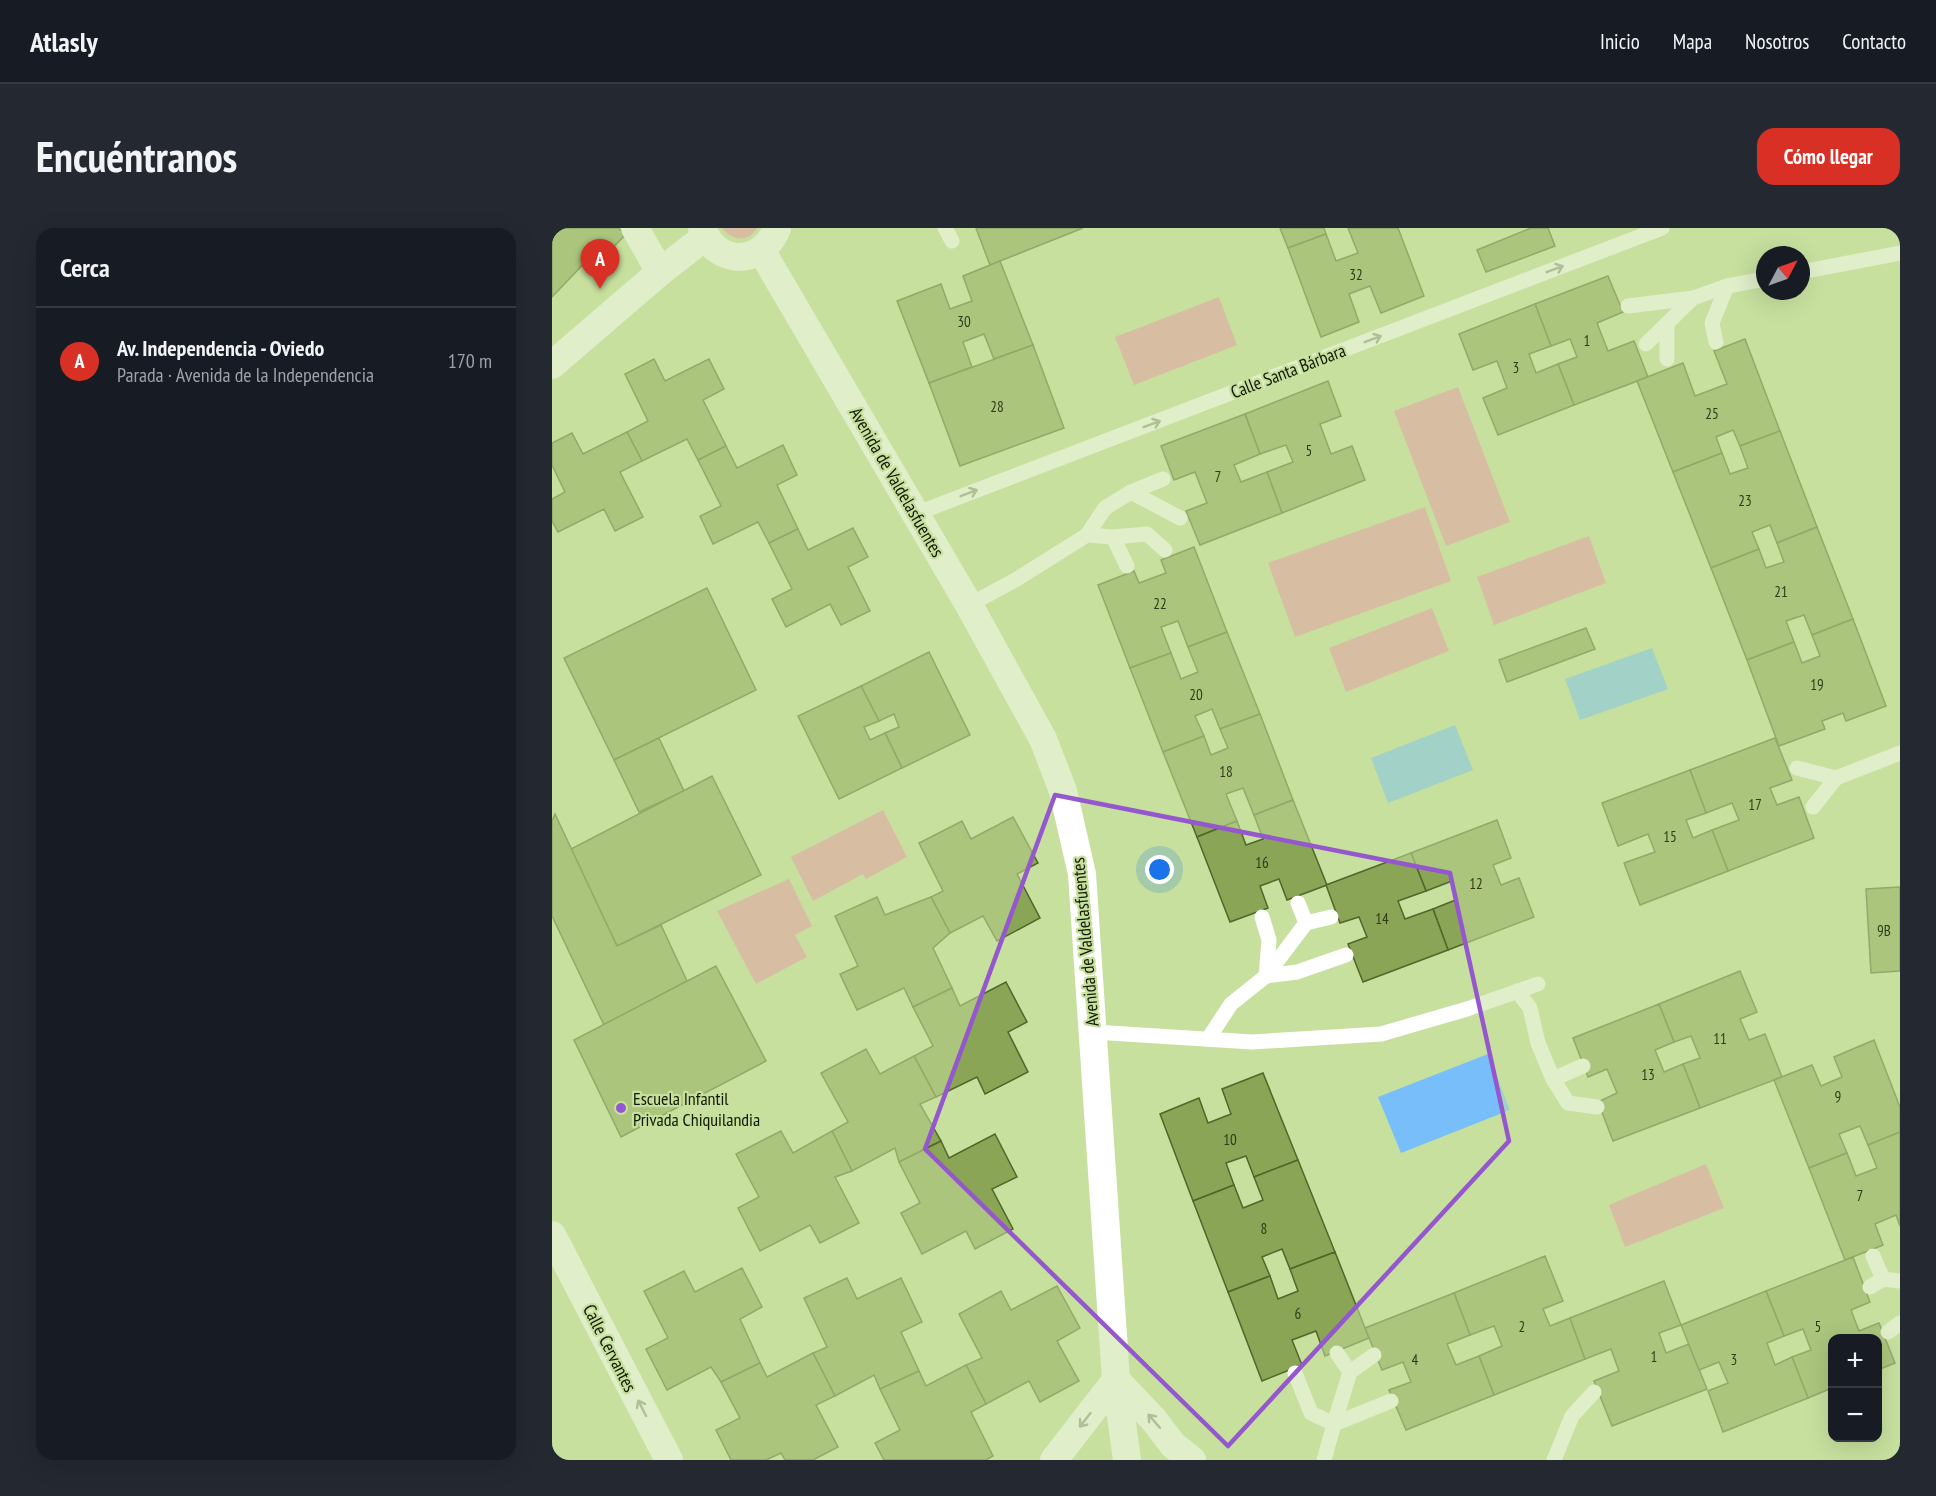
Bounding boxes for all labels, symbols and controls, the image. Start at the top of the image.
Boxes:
text: Atlasly [30,23,98,60]
text: Inicio [1600,28,1640,55]
text: Mapa [1673,28,1712,55]
text: Nosotros [1745,28,1809,55]
text: Contacto [1842,28,1906,55]
button: Cómo llegar [1757,128,1900,185]
text: Encuéntranos [36,129,237,184]
pin: A [580,239,620,289]
north arrow [1756,246,1810,300]
text: Cerca [60,251,110,284]
one-way arrow [1545,263,1564,274]
house number: 32 [1349,265,1363,284]
house number: 30 [957,312,971,331]
house number: 1 [1584,331,1590,350]
one-way arrow [1363,333,1382,344]
text: Av. Independencia - Oviedo [117,334,324,362]
street label: Calle Santa Bárbara [1227,339,1349,403]
text: A [74,348,85,374]
text: 170 m [448,348,492,374]
house number: 3 [1513,358,1519,377]
text: Parada · Avenida de la Independencia [117,362,374,388]
house number: 28 [990,397,1004,416]
street label: Avenida de Valdelasfuentes [845,403,949,561]
house number: 25 [1705,404,1719,423]
one-way arrow [1142,417,1160,428]
house number: 5 [1306,441,1312,460]
house number: 7 [1215,467,1221,486]
one-way arrow [960,487,978,498]
house number: 23 [1738,491,1752,510]
house number: 21 [1774,582,1788,601]
house number: 22 [1153,594,1167,613]
house number: 19 [1810,675,1824,694]
house number: 20 [1189,685,1203,704]
house number: 18 [1219,762,1233,781]
house number: 17 [1748,795,1762,814]
house number: 15 [1663,827,1677,846]
house number: 16 [1255,853,1269,872]
your location [1145,855,1174,884]
street label: Avenida de Valdelasfuentes [1066,857,1104,1027]
house number: 12 [1469,874,1483,893]
house number: 14 [1375,909,1389,928]
house number: 9B [1877,921,1891,940]
house number: 11 [1713,1029,1727,1048]
house number: 13 [1641,1065,1655,1084]
place label: Escuela Infantil Privada Chiquilandia [633,1087,760,1131]
house number: 9 [1835,1087,1841,1106]
marker: Escuela Infantil Privada Chiquilandia [614,1101,628,1115]
house number: 10 [1223,1130,1237,1149]
house number: 7 [1857,1186,1863,1205]
house number: 8 [1261,1219,1267,1238]
street label: Calle Cervantes [578,1300,642,1396]
house number: 6 [1295,1304,1302,1323]
house number: 2 [1519,1317,1525,1336]
house number: 5 [1815,1317,1821,1336]
map controls [1828,1334,1882,1442]
button: + [1828,1334,1882,1388]
house number: 1 [1651,1347,1657,1366]
house number: 4 [1412,1350,1419,1369]
house number: 3 [1731,1350,1737,1369]
button: − [1828,1388,1882,1442]
one-way arrow [636,1400,648,1417]
one-way arrow [1078,1412,1091,1428]
one-way arrow [1147,1414,1161,1429]

